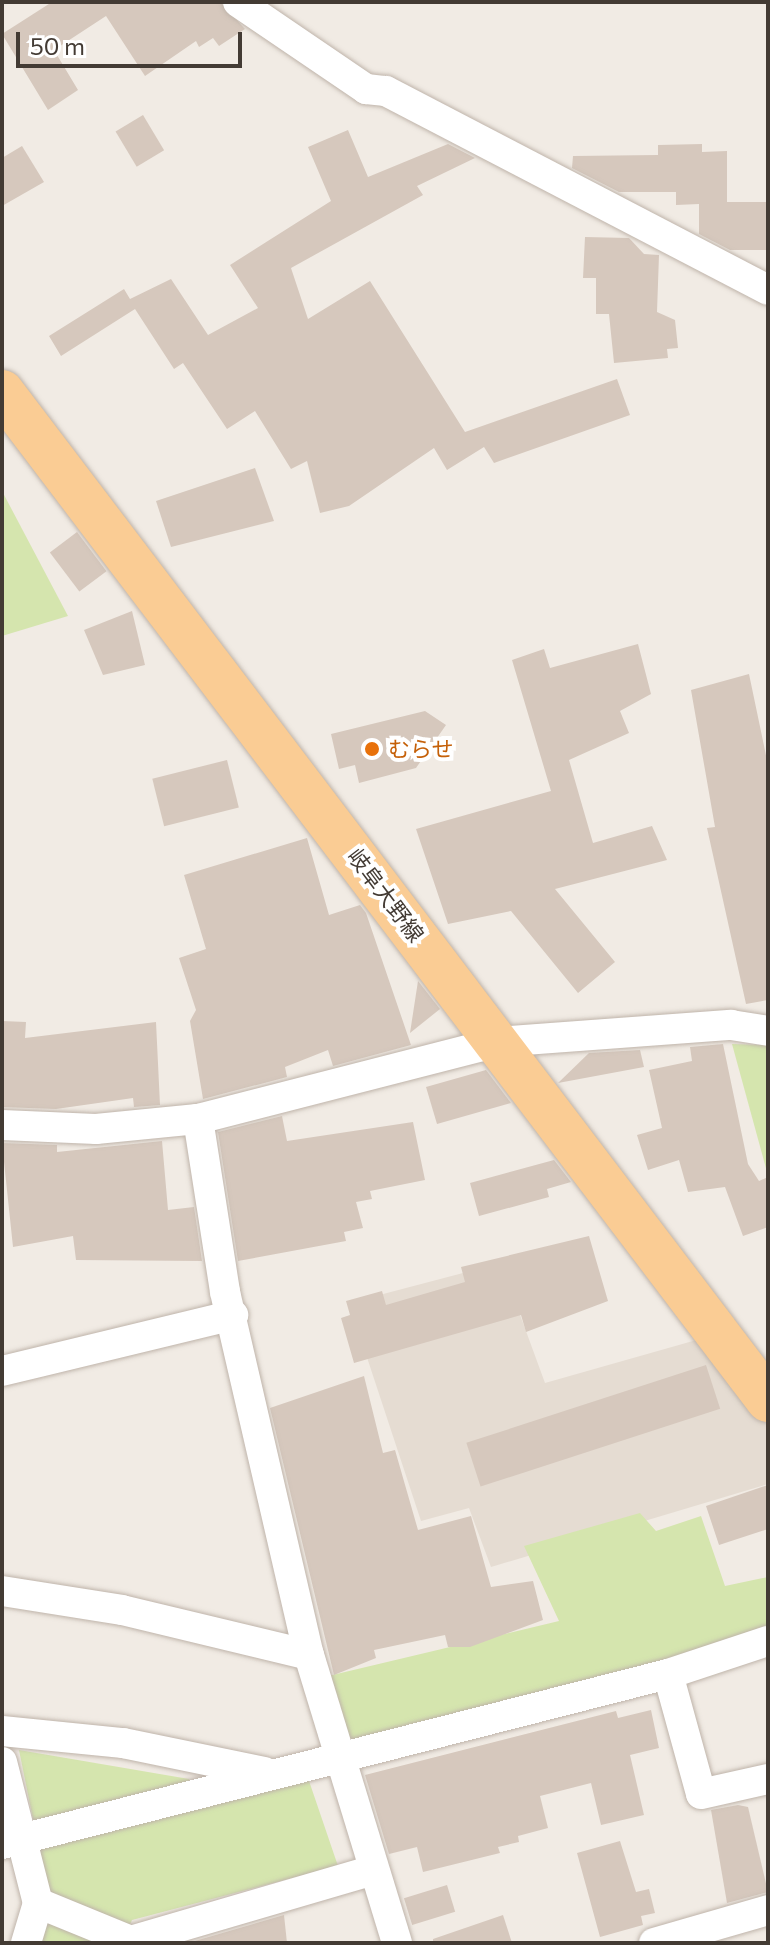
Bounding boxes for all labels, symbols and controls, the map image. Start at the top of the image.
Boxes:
scale bar [20,16,246,66]
text: 50 m [30,31,85,60]
place label: むらせ [388,736,454,762]
marker: むらせ [363,740,381,758]
street label: 岐阜大野線 [342,843,430,947]

